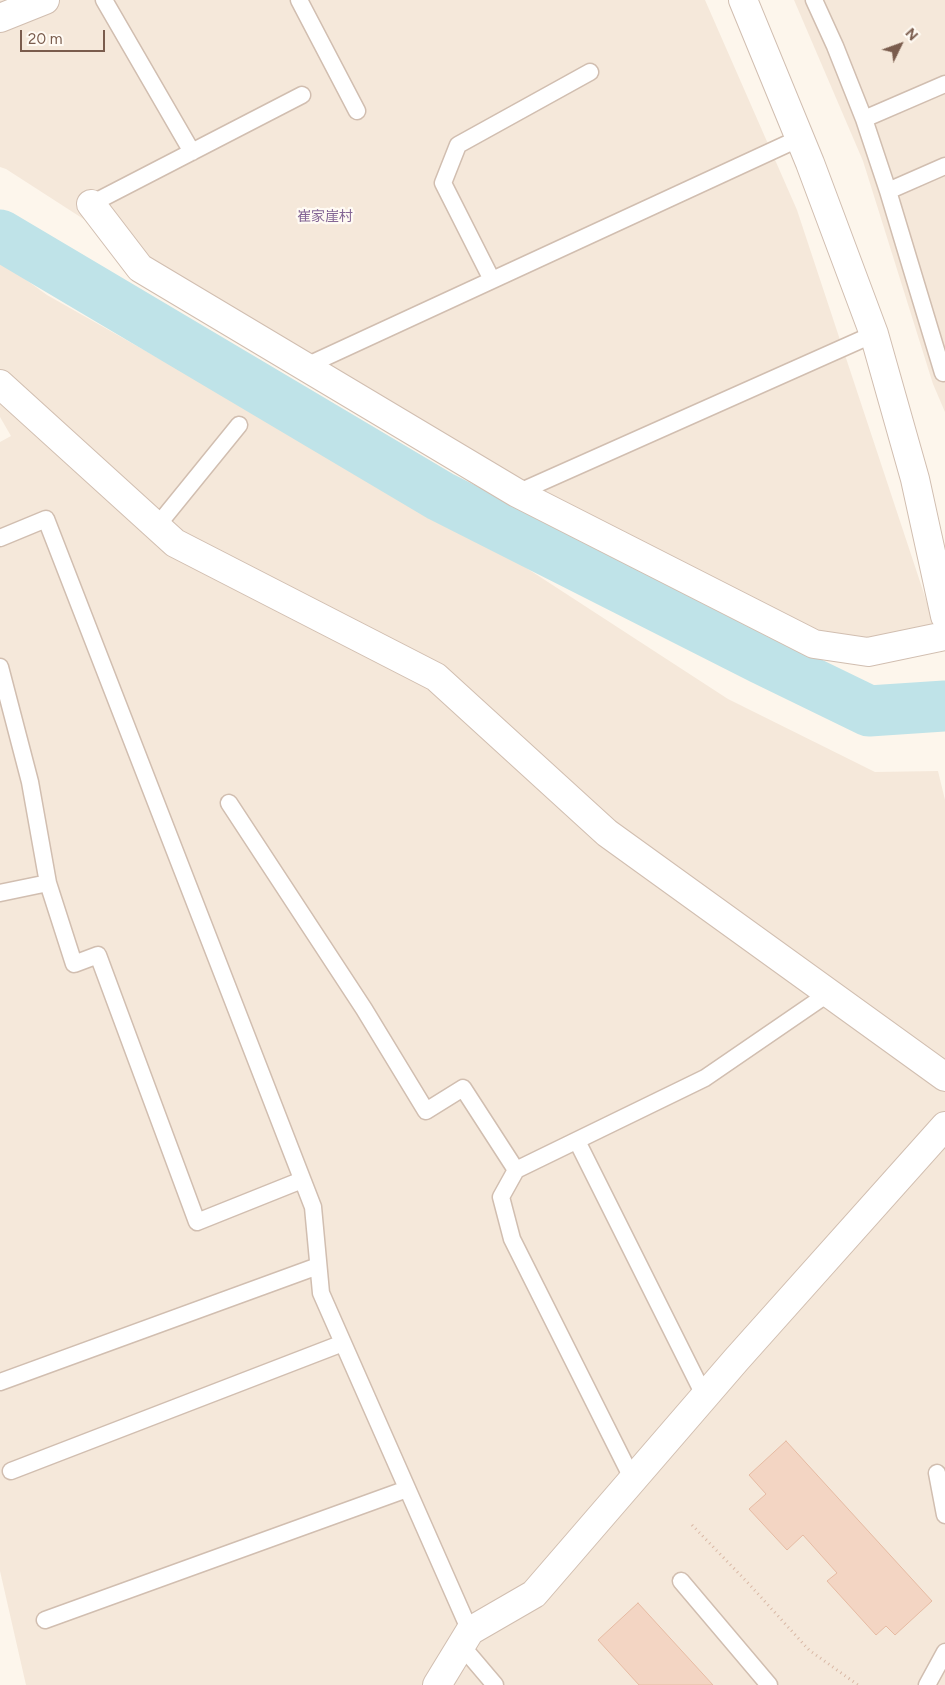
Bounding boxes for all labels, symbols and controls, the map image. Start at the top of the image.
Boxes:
scale bar [22,20,108,52]
north arrow [875,20,925,70]
text: N [902,25,921,44]
text: 20 m [28,30,62,48]
district label: 崔家崖村 [297,209,353,225]

